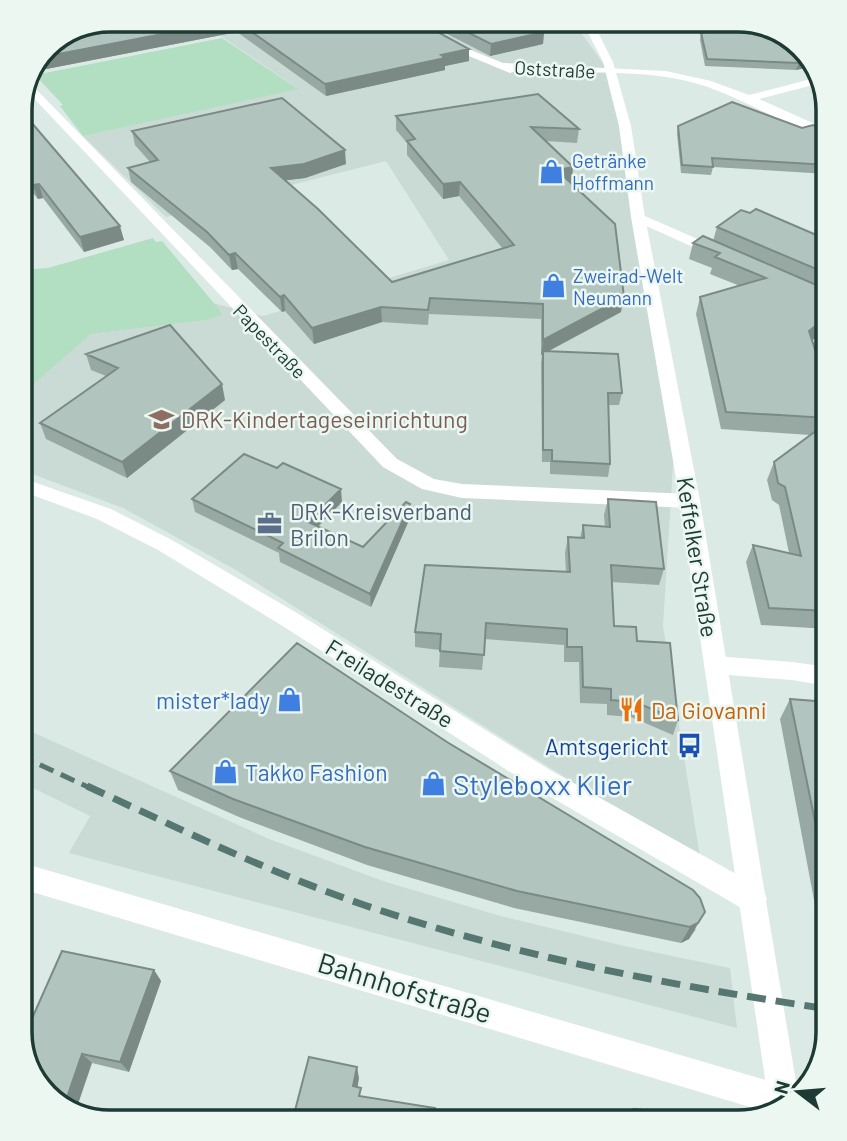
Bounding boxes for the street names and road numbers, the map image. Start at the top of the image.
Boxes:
street label: Oststraße [514,55,596,83]
street label: Papestraße [229,299,311,383]
street label: Keffelker Straße [672,475,724,639]
street label: Freiladestraße [321,633,459,733]
street label: Bahnhofstraße [314,944,496,1030]

